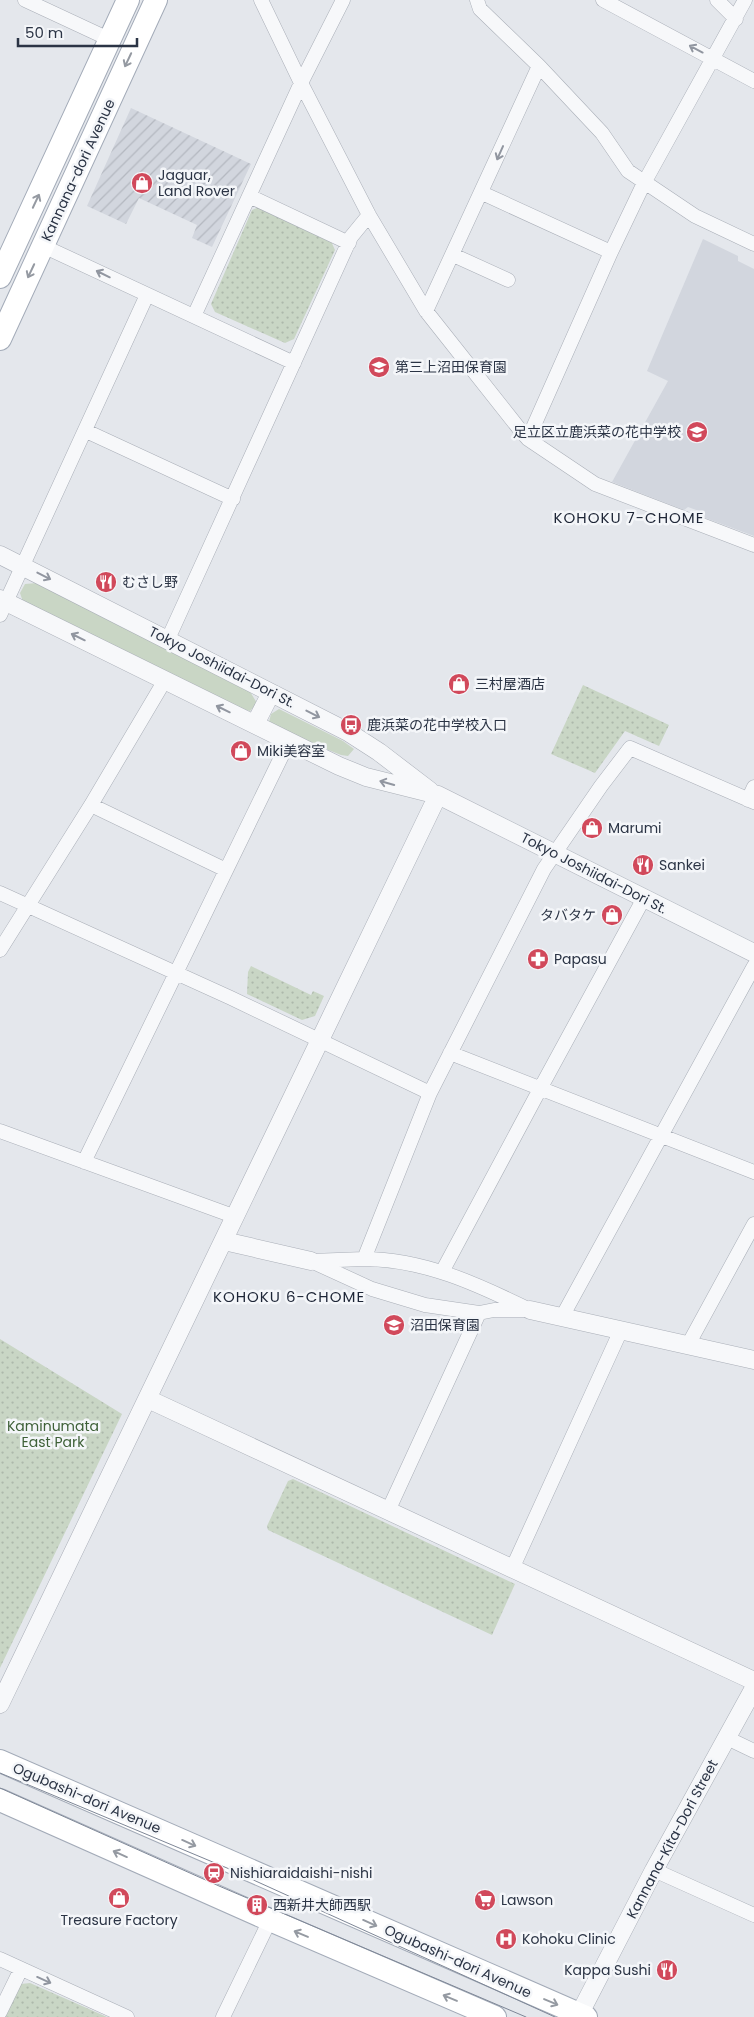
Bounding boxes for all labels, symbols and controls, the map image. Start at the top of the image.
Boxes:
scale bar [18,15,136,47]
text: 50 m [25,22,63,43]
one-way arrow [688,44,703,54]
one-way arrow [123,52,133,67]
street label: Kannana-dori Avenue [36,95,120,244]
one-way arrow [494,145,504,160]
place label: Jaguar, Land Rover [158,165,235,201]
shop icon: Jaguar, Land Rover [130,171,154,195]
one-way arrow [31,194,41,209]
one-way arrow [26,264,36,279]
one-way arrow [96,269,111,278]
school or university icon: 第三上沼田保育園 [367,355,391,379]
place label: 第三上沼田保育園 [395,357,507,377]
school or university icon: 足立区立鹿浜菜の花中学校 [685,420,709,444]
place label: 足立区立鹿浜菜の花中学校 [513,422,681,442]
district label: KOHOKU 7-CHOME [554,507,704,528]
restaurant icon: むさし野 [94,570,118,594]
one-way arrow [36,572,51,582]
place label: むさし野 [122,572,178,592]
street label: Tokyo Joshiidai-Dori St. [146,621,299,713]
one-way arrow [70,632,85,642]
shop icon: 三村屋酒店 [447,672,471,696]
place label: 三村屋酒店 [475,674,545,694]
one-way arrow [216,704,231,713]
one-way arrow [305,710,320,719]
bus stop icon: 鹿浜菜の花中学校入口 [339,713,363,737]
place label: 鹿浜菜の花中学校入口 [367,715,507,735]
shop icon: Miki美容室 [229,739,253,763]
place label: Miki美容室 [257,741,325,761]
one-way arrow [380,777,396,787]
shop icon: Marumi [580,816,604,840]
place label: Marumi [608,818,662,838]
street label: Tokyo Joshiidai-Dori St. [518,827,671,919]
restaurant icon: Sankei [631,853,655,877]
place label: Sankei [659,855,705,875]
shop icon: タバタケ [600,903,624,927]
place label: タバタケ [540,905,596,925]
pharmacy icon: Papasu [526,947,550,971]
place label: Papasu [554,949,607,969]
district label: KOHOKU 6-CHOME [213,1286,365,1307]
school or university icon: 沼田保育園 [382,1313,406,1337]
place label: 沼田保育園 [410,1315,480,1335]
park label: Kaminumata East Park [7,1416,99,1452]
street label: Kannana-Kita-Dori Street [621,1756,723,1922]
street label: Ogubashi-dori Avenue [10,1758,164,1838]
one-way arrow [181,1838,196,1848]
one-way arrow [113,1849,128,1859]
station icon: Nishiaraidaishi-nishi [202,1861,226,1885]
place label: Nishiaraidaishi-nishi [230,1863,373,1883]
shop icon: Treasure Factory [107,1886,131,1910]
supermarket icon: Lawson [473,1888,497,1912]
place label: Lawson [501,1890,553,1910]
building icon: 西新井大師西駅 [245,1893,269,1917]
place label: 西新井大師西駅 [273,1895,371,1915]
place label: Treasure Factory [60,1910,178,1930]
one-way arrow [362,1918,377,1928]
street label: Ogubashi-dori Avenue [381,1919,535,2003]
hospital icon: Kohoku Clinic [494,1927,518,1951]
one-way arrow [294,1928,309,1938]
place label: Kohoku Clinic [522,1929,616,1949]
restaurant icon: Kappa Sushi [655,1958,679,1982]
place label: Kappa Sushi [564,1960,651,1980]
one-way arrow [36,1975,51,1985]
one-way arrow [443,1992,458,2002]
one-way arrow [543,1997,558,2007]

